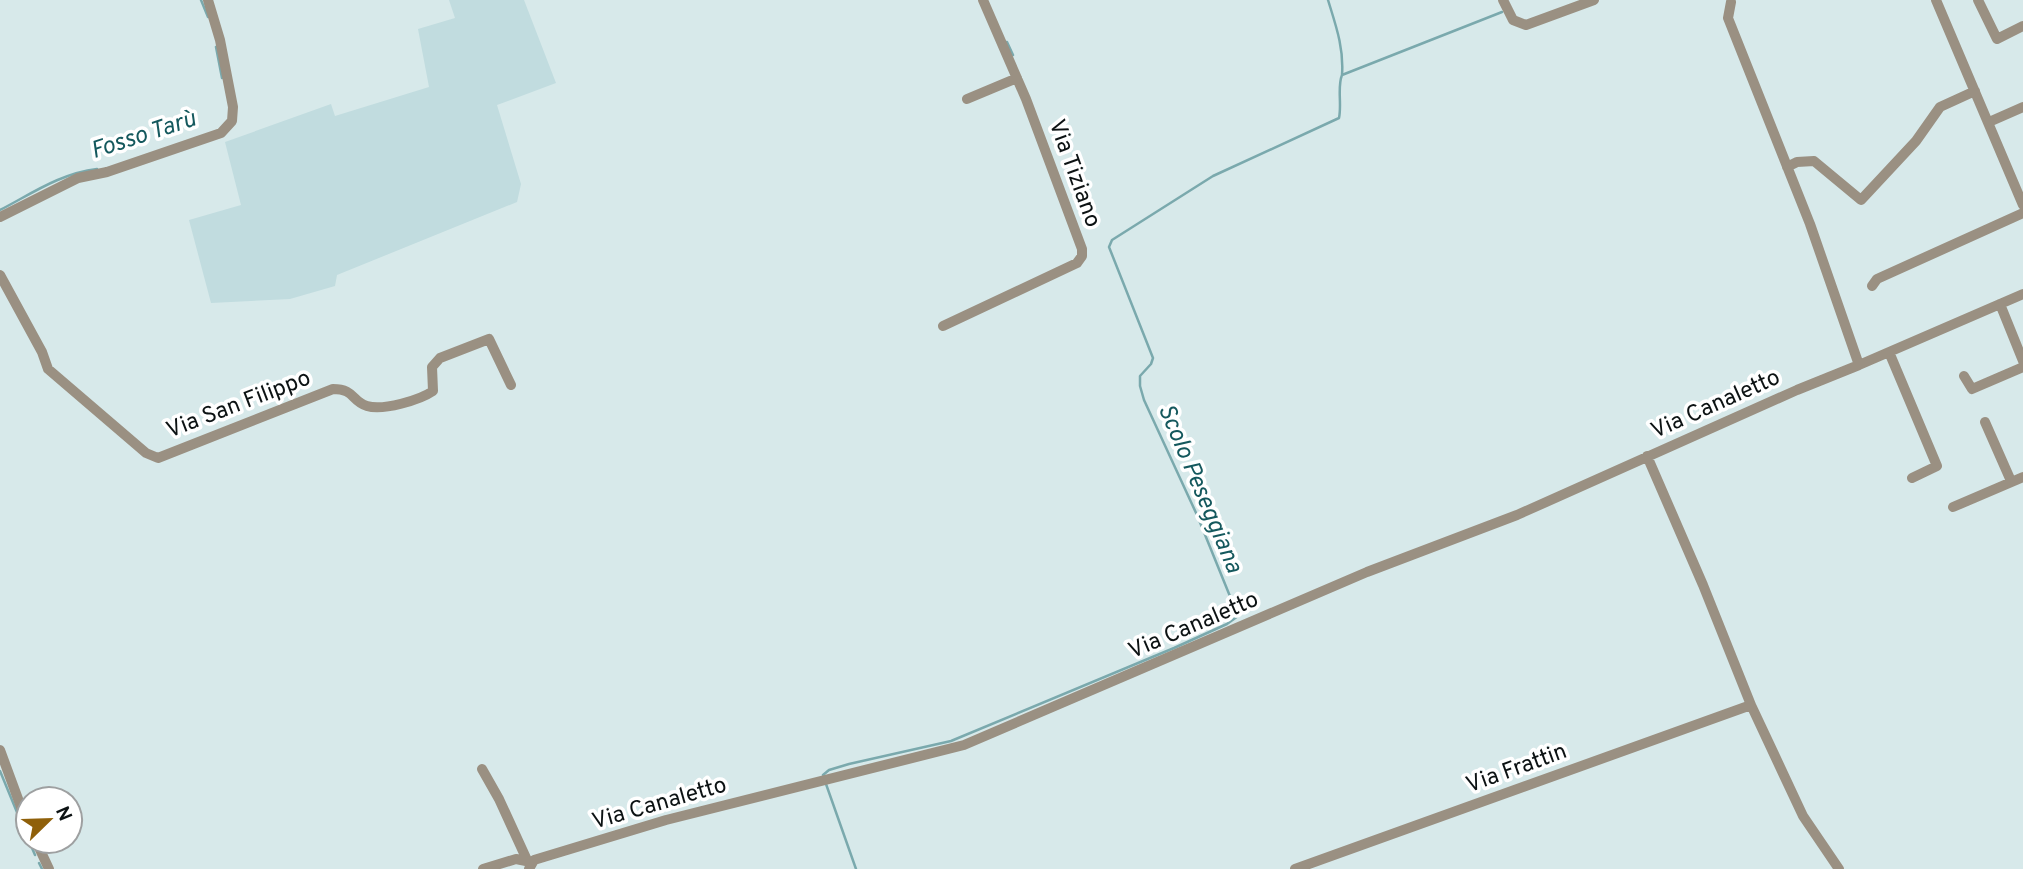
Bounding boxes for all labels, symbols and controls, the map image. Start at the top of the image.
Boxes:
water label: Fosso Tarù [87,105,201,167]
street label: Via Tiziano [1041,116,1107,232]
street label: Via San Filippo [162,364,315,446]
street label: Via Canaletto [1647,364,1785,447]
water label: Scolo Peseggiana [1150,400,1249,578]
street label: Via Canaletto [1125,586,1263,667]
street label: Via Frattin [1462,738,1571,801]
street label: Via Canaletto [589,771,730,837]
north arrow [14,785,84,855]
text: N [49,803,77,825]

